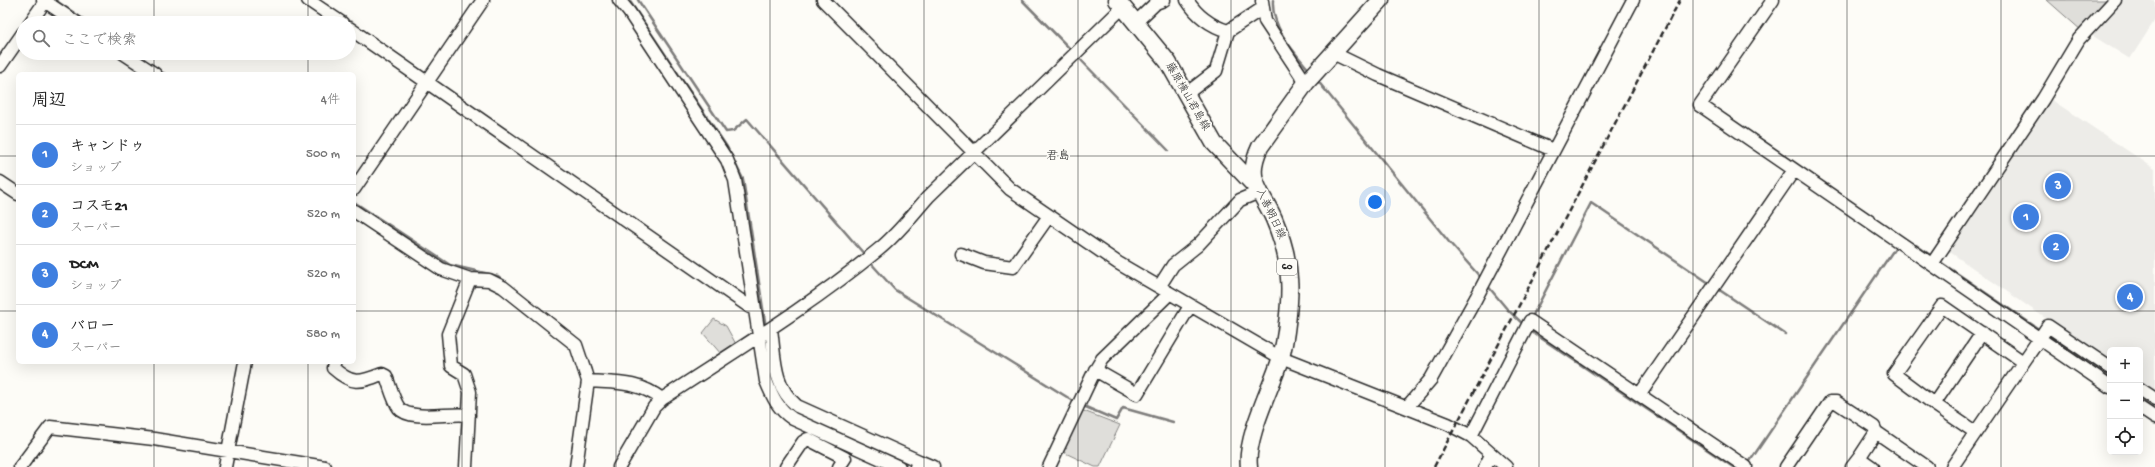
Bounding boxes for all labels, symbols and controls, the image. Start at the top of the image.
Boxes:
search box [16,16,356,60]
icon: search [30,27,52,49]
text: ここで検索 [62,32,137,50]
street label: 藤原横山君島線 [1163,60,1212,133]
text: 周辺 [32,92,66,112]
text: 4件 [321,93,340,108]
text: キャンドゥ [70,138,145,156]
text: 1 [42,147,48,162]
text: 500 m [306,147,340,162]
district label: 君島 [1046,149,1070,164]
text: ショップ [70,161,121,176]
pin: 3 [2045,171,2071,201]
street label: 入善朝日線 [1253,186,1288,241]
your location [1365,192,1385,212]
text: コスモ21 [70,198,128,216]
pin: 1 [2013,202,2039,232]
text: 2 [42,207,48,222]
text: 520 m [307,207,340,222]
text: スーパー [70,221,121,236]
pin: 2 [2043,232,2069,262]
text: DCM [70,256,98,274]
road number: 60 [1277,259,1297,275]
text: 3 [42,267,48,282]
text: 520 m [307,267,340,282]
text: ショップ [70,279,121,294]
pin: 4 [2117,282,2143,312]
text: バロー [70,318,115,336]
text: 4 [42,327,48,342]
text: 580 m [306,327,340,342]
text: スーパー [70,341,121,356]
map controls [2107,347,2143,455]
button: + [2107,347,2143,383]
button: − [2107,383,2143,419]
button: locate [2107,419,2143,455]

